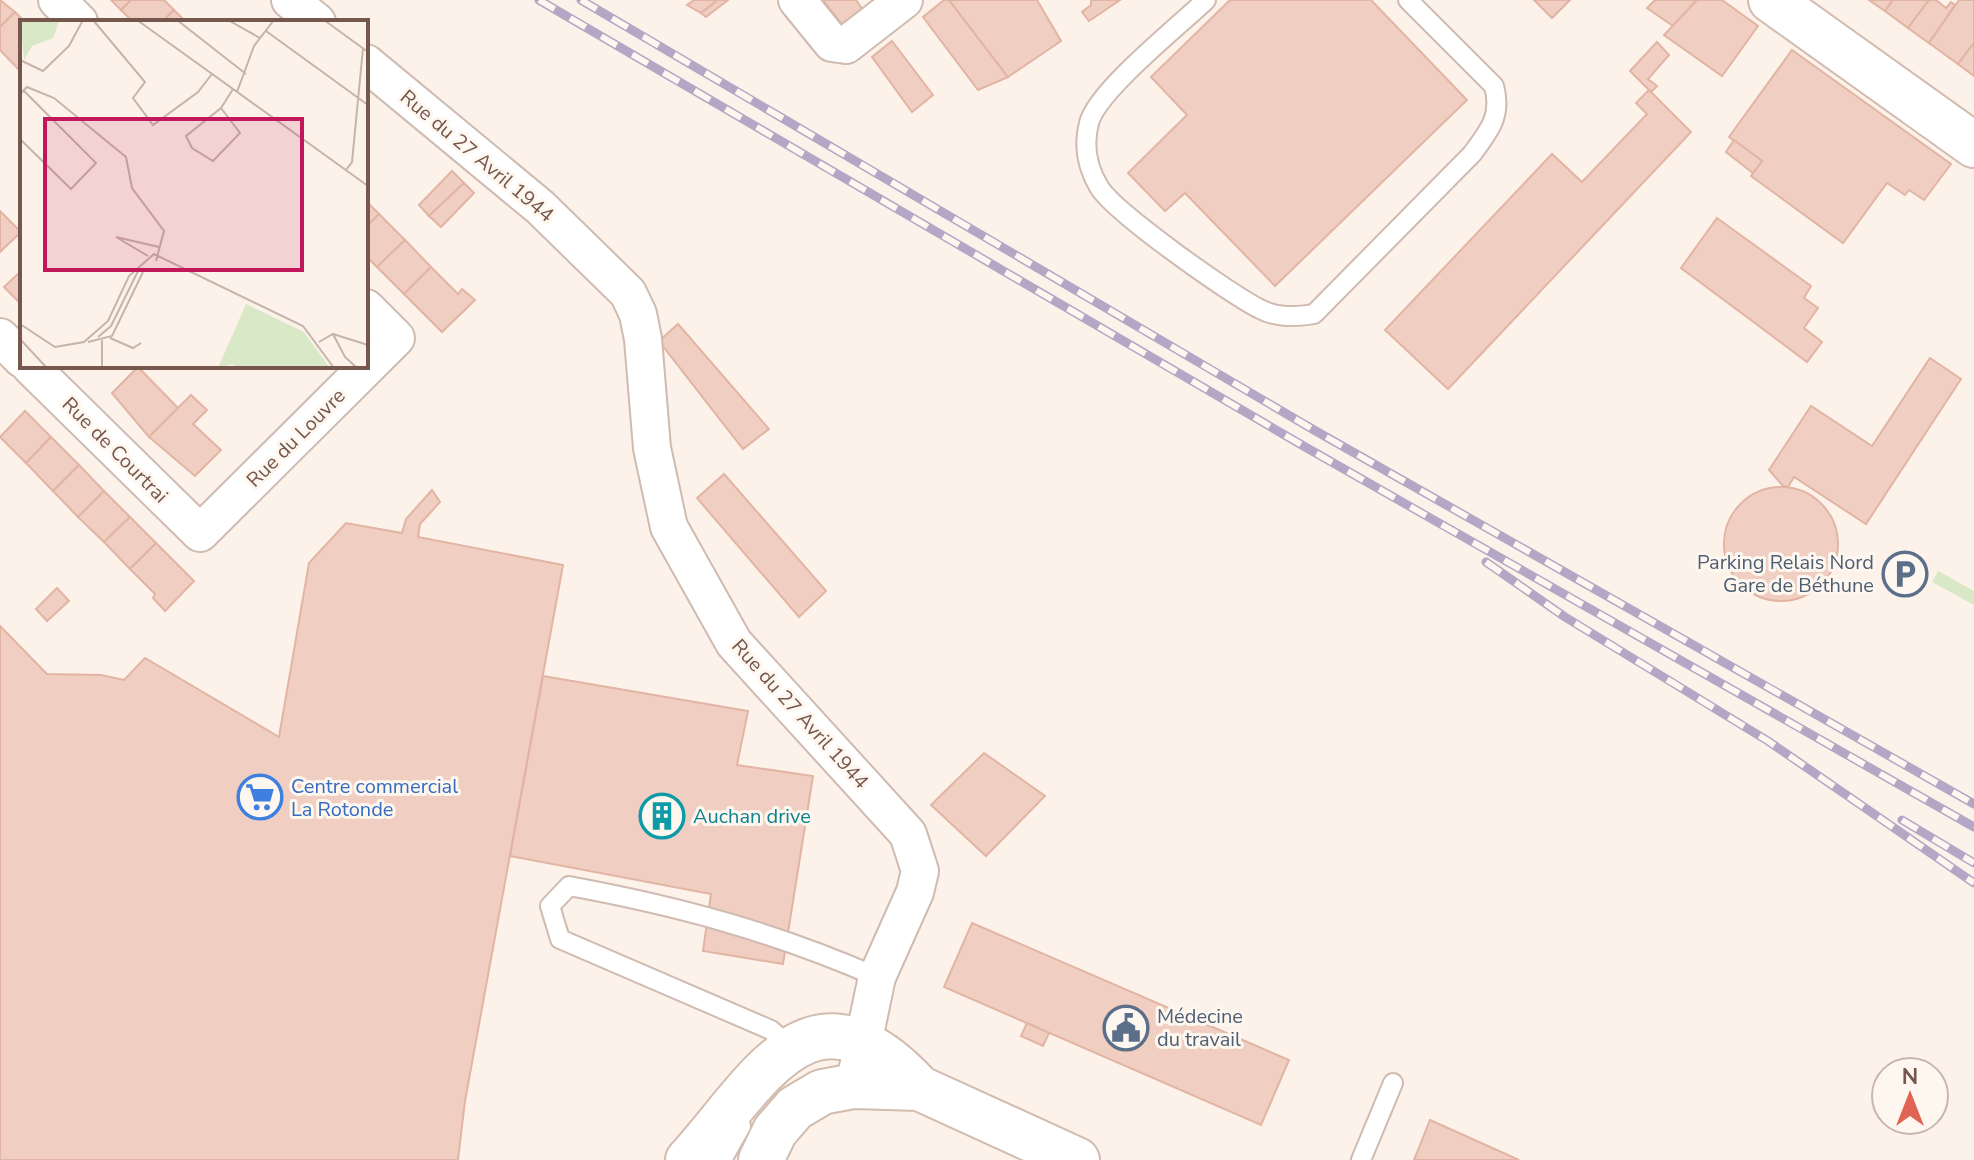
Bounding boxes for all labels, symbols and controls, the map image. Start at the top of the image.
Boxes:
inset map [20,20,368,368]
street label: Rue du 27 Avril 1944 [394,84,560,228]
street label: Rue du Louvre [241,383,351,493]
street label: Rue de Courtrai [56,391,174,509]
place label: Parking Relais Nord Gare de Béthune [1697,549,1874,599]
parking icon: Parking Relais Nord Gare de Béthune [1881,550,1929,598]
street label: Rue du 27 Avril 1944 [725,633,875,795]
supermarket icon: Centre commercial La Rotonde [236,773,284,821]
place label: Centre commercial La Rotonde [291,773,458,823]
building icon: Auchan drive [638,792,686,840]
place label: Auchan drive [693,803,811,830]
place label: Médecine du travail [1157,1003,1243,1053]
public building icon: Médecine du travail [1102,1004,1150,1052]
north arrow [1870,1056,1950,1136]
text: N [1902,1062,1918,1092]

